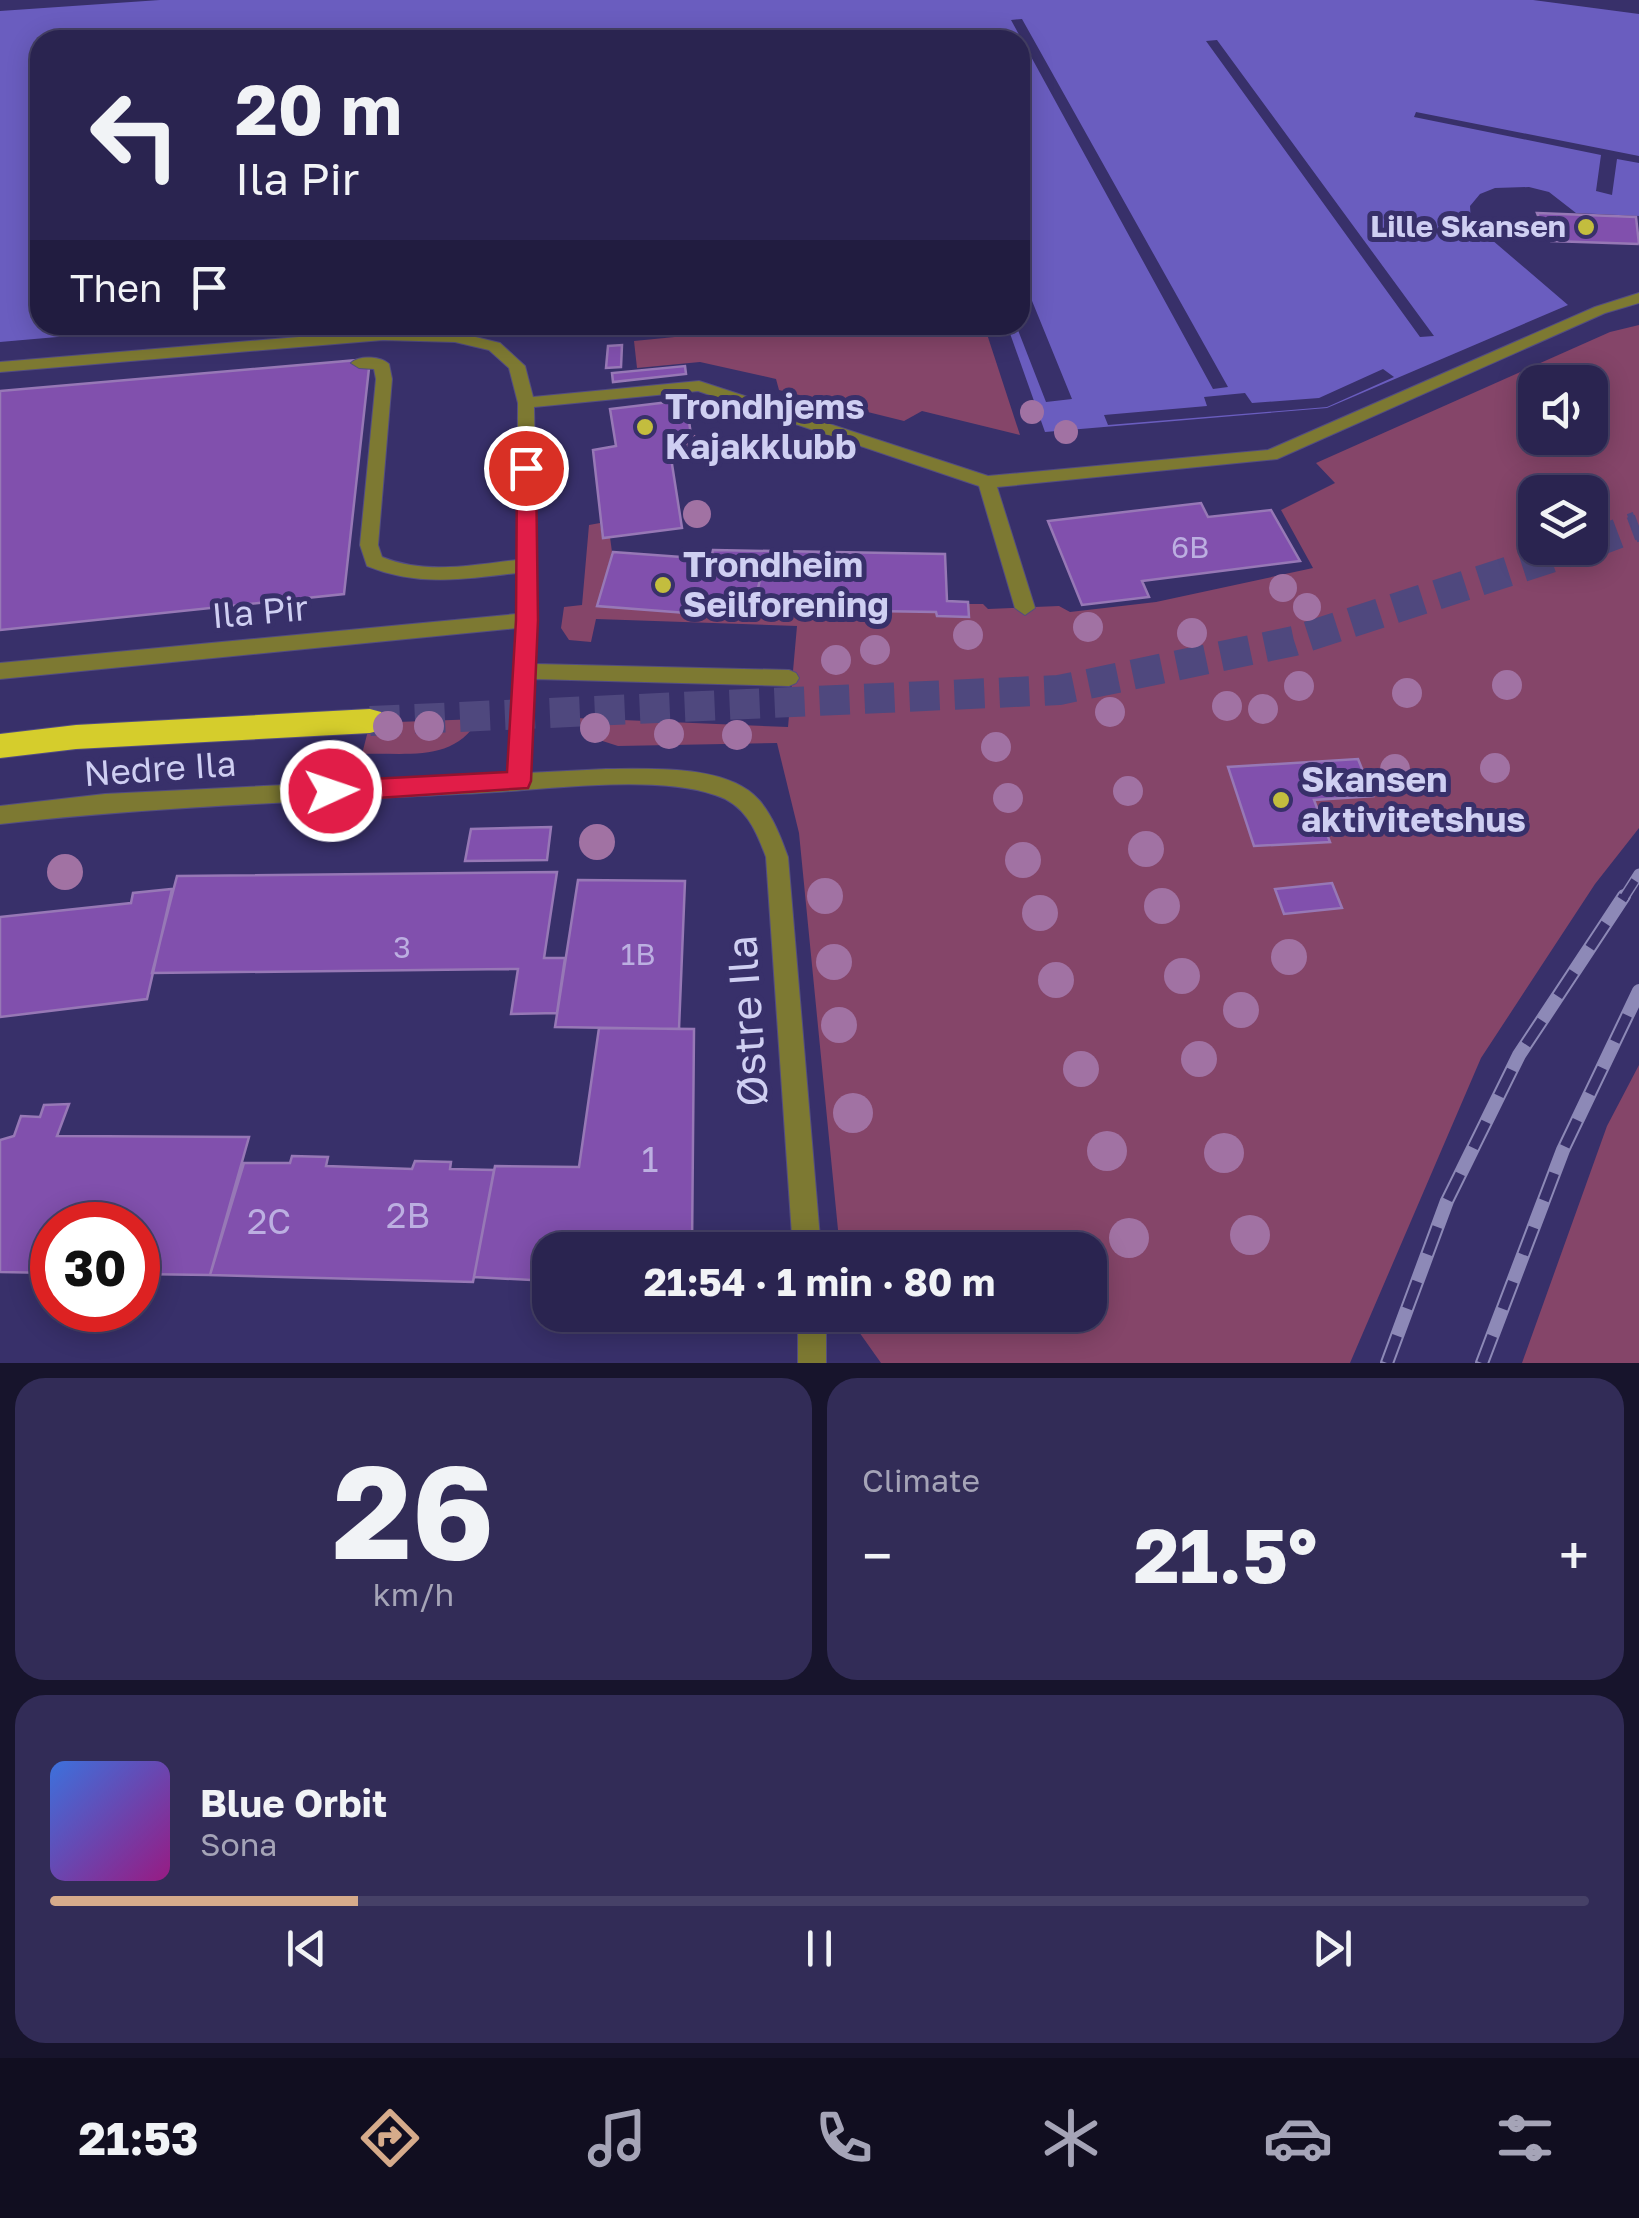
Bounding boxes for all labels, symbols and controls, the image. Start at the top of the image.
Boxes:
text: 20 m [235,66,402,150]
icon: left [70,70,200,200]
text: Ila Pir [235,151,359,205]
place label: Lille Skansen [1370,208,1566,244]
marker: Lille Skansen [1575,216,1597,238]
icon: arrive [182,260,237,315]
text: Then [70,265,162,310]
map controls [1518,365,1608,565]
button: sound [1518,365,1608,455]
place label: Trondhjems Kajakklubb [665,385,865,467]
marker: Trondhjems Kajakklubb [634,416,656,438]
pin [484,426,569,511]
icon: arrive [499,441,554,496]
button: layers [1518,475,1608,565]
house number: 6B [1171,529,1209,565]
place label: Trondheim Seilforening [683,543,889,625]
marker: Trondheim Seilforening [652,574,674,596]
street label: Ila Pir [210,586,310,636]
position arrow [279,739,383,843]
street label: Nedre Ila [82,742,238,794]
place label: Skansen aktivitetshus [1301,758,1526,840]
marker: Skansen aktivitetshus [1270,789,1292,811]
house number: 3 [393,929,411,965]
street label: Østre Ila [715,934,777,1108]
house number: 1B [621,936,655,972]
house number: 1 [642,1138,658,1180]
house number: 2B [386,1194,430,1236]
house number: 2C [247,1200,291,1242]
speed limit sign: 30 [30,1202,160,1332]
text: 21:54 · 1 min · 80 m [644,1259,995,1304]
text: 26 [333,1432,494,1588]
text: Climate [862,1461,980,1499]
text: 21.5° [1134,1509,1317,1600]
text: − [862,1522,892,1588]
text: + [1559,1522,1589,1588]
text: km/h [373,1575,454,1613]
text: Blue Orbit [200,1780,387,1825]
text: Sona [200,1825,277,1863]
icon: previous [279,1921,334,1976]
icon: pause [792,1921,847,1976]
icon: next [1305,1921,1360,1976]
icon: directions [355,2103,425,2173]
icon: music [582,2103,652,2173]
icon: phone [809,2103,879,2173]
icon: climate [1036,2103,1106,2173]
icon: car [1263,2103,1333,2173]
icon: filters [1490,2103,1560,2173]
text: 21:53 [79,2111,198,2165]

